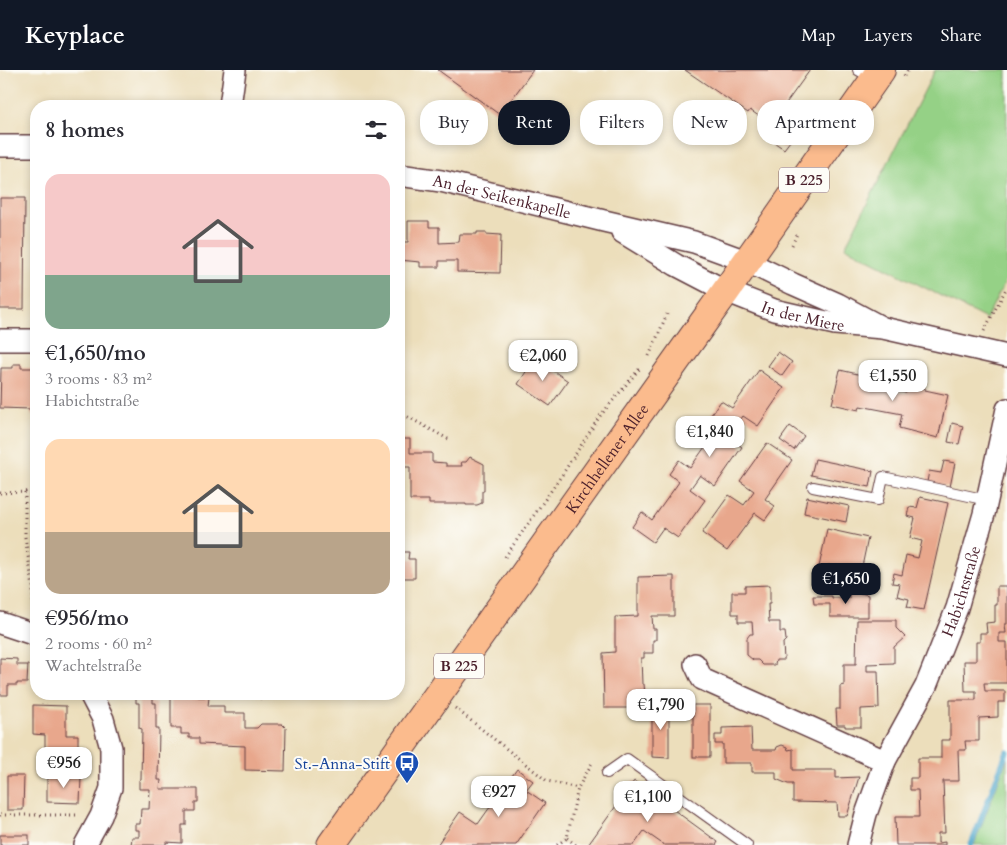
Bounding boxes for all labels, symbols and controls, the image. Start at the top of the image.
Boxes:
text: Keyplace [25,19,125,52]
text: Map [801,23,836,48]
text: Layers [864,23,913,48]
text: Share [941,23,982,48]
chip: Buy [420,100,488,145]
chip: Rent [498,100,570,145]
chip: Filters [580,100,663,145]
chip: New [673,100,747,145]
chip: Apartment [757,100,874,145]
text: 8 homes [45,116,124,145]
icon: filters [362,116,390,144]
road number: B 225 [779,168,829,192]
street label: An der Seikenkapelle [431,170,573,224]
icon: home [173,206,263,296]
street label: In der Miere [758,296,845,337]
text: €1,650/mo [45,339,146,368]
pin: €2,060 [502,340,584,382]
text: €2,060 [520,345,567,367]
pin: €1,550 [852,360,934,402]
text: €1,550 [870,365,917,387]
text: 3 rooms · 83 m² [45,368,152,390]
text: Habichtstraße [45,390,139,412]
street label: Kirchhellener Allee [561,399,654,518]
pin: €1,840 [669,416,751,458]
text: €1,840 [687,421,734,443]
icon: home [173,471,263,561]
street label: Habichtstraße [937,543,986,640]
pin: €1,650 [805,562,887,605]
text: €1,650 [823,568,870,590]
text: €956/mo [45,604,129,633]
text: 2 rooms · 60 m² [45,633,152,655]
road number: B 225 [434,654,484,678]
text: Wachtelstraße [45,655,142,677]
pin: €1,790 [620,688,702,731]
text: €1,790 [638,694,685,716]
pin: €956 [34,746,94,789]
bus stop icon: St.-Anna-Stift [394,750,420,784]
text: €956 [47,752,81,774]
place label: St.-Anna-Stift [295,753,390,775]
pin: €927 [469,776,529,818]
pin: €1,100 [607,780,689,823]
text: €927 [482,781,516,803]
text: €1,100 [625,786,672,808]

